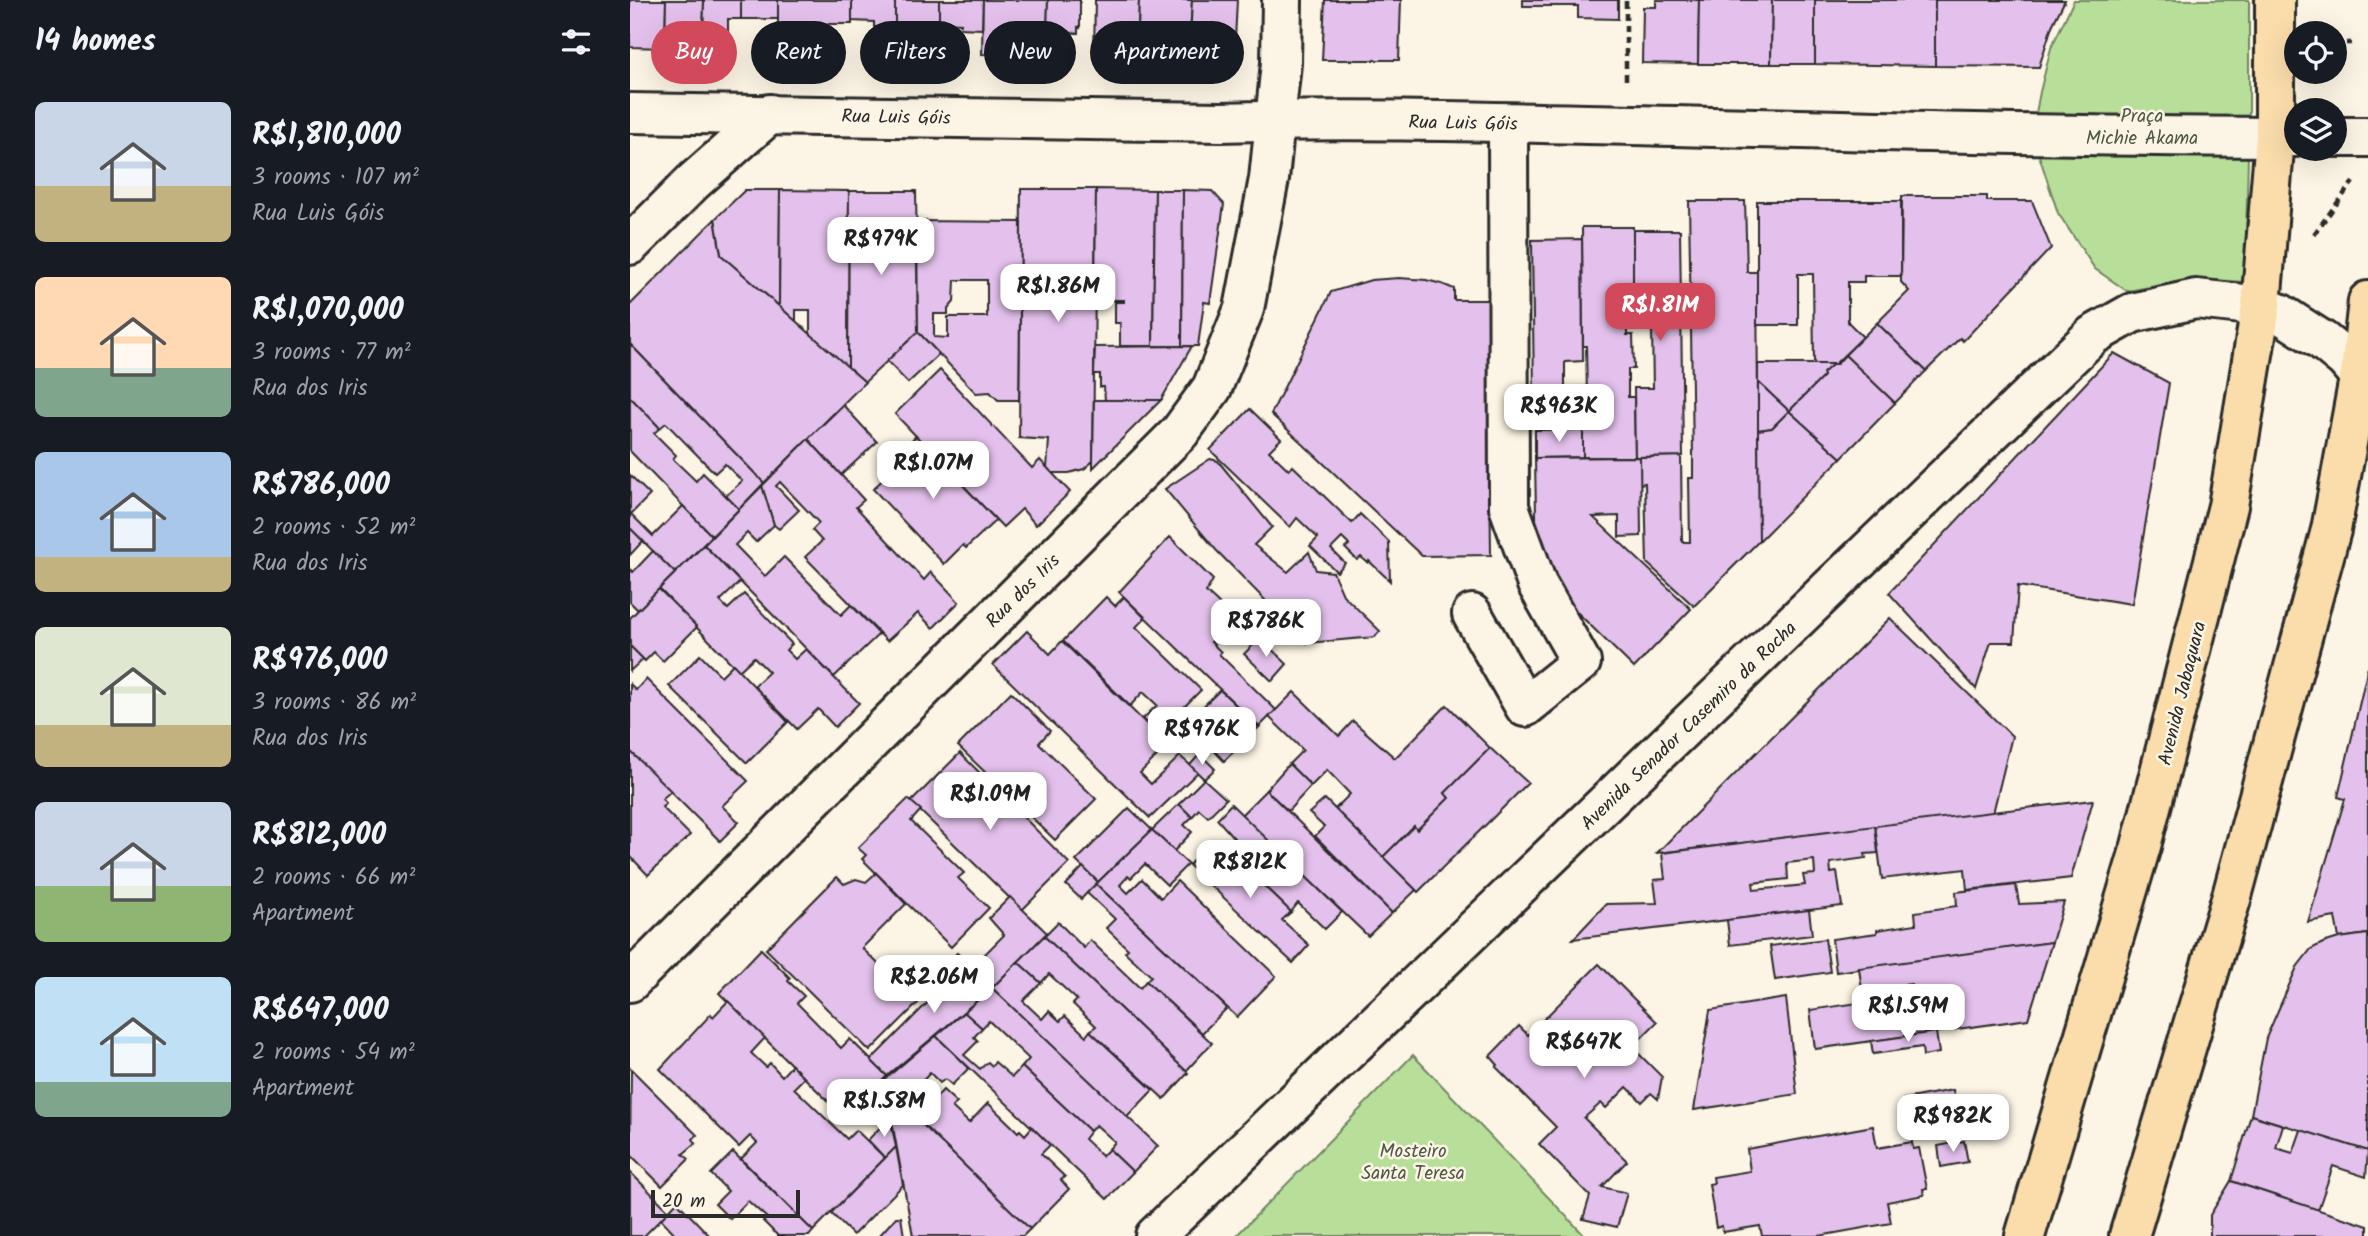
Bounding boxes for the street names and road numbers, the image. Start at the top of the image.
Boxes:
street label: Rua Luis Góis [841,102,951,134]
street label: Rua Luis Góis [1408,108,1518,140]
street label: Rua dos Iris [979,547,1068,636]
street label: Avenida Senador Casemiro da Rocha [1574,615,1804,838]
street label: Avenida Jabaquara [2151,618,2215,769]

